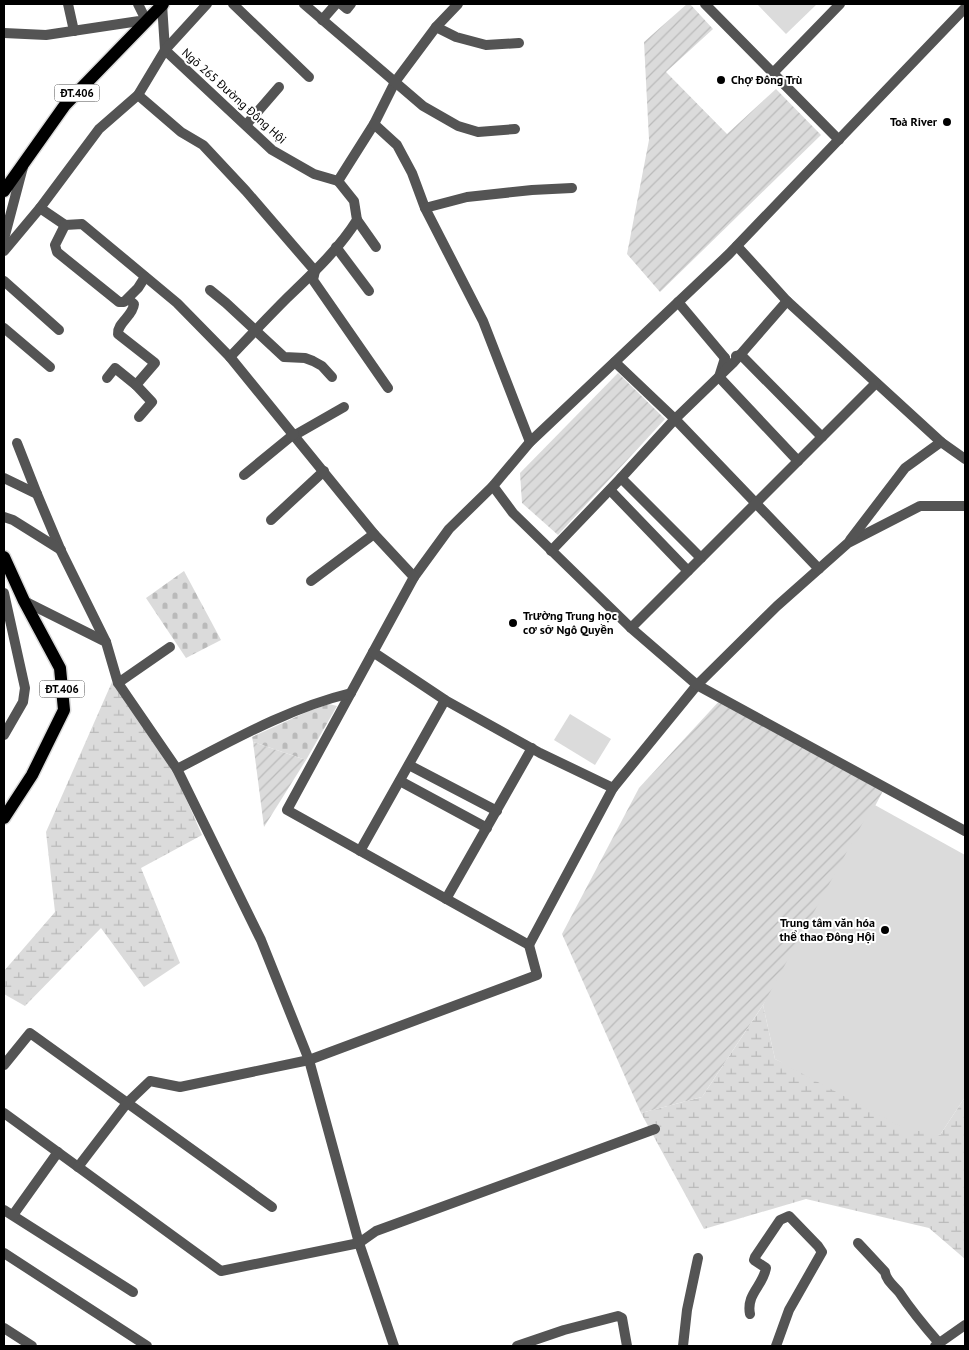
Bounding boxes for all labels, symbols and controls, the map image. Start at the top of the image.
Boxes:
street label: Ngõ 265 Đường Đông Hội [179,45,290,147]
place label: Chợ Đông Trù [731,72,802,87]
marker: Chợ Đông Trù [715,74,727,86]
road number: ĐT.406 [54,85,100,102]
place label: Toà River [890,114,938,129]
marker: Toà River [941,116,953,128]
place label: Trường Trung học cơ sở Ngô Quyền [523,608,617,637]
marker: Trường Trung học cơ sở Ngô Quyền [507,617,519,629]
road number: ĐT.406 [40,681,84,698]
place label: Trung tâm văn hóa thể thao Đông Hội [780,915,875,944]
marker: Trung tâm văn hóa thể thao Đông Hội [879,924,891,936]

